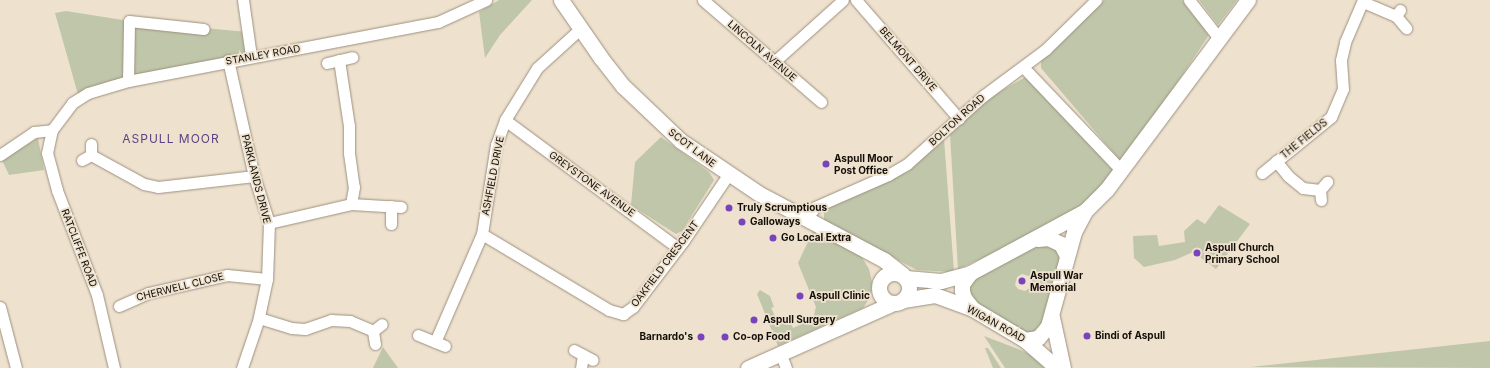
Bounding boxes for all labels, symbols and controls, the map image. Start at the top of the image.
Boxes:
street label: LINCOLN AVENUE [725,18,799,84]
street label: BELMONT DRIVE [877,25,939,93]
street label: STANLEY ROAD [225,43,301,67]
street label: BOLTON ROAD [927,92,987,148]
street label: THE FIELDS [1278,117,1330,161]
street label: SCOT LANE [666,126,718,170]
district label: ASPULL MOOR [122,132,220,146]
street label: PARKLANDS DRIVE [239,133,273,225]
street label: ASHFIELD DRIVE [479,135,507,217]
street label: GREYSTONE AVENUE [547,149,637,219]
place label: Aspull Moor Post Office [834,152,893,176]
marker: Aspull Moor Post Office [821,159,831,169]
place label: Truly Scrumptious [737,202,827,214]
marker: Truly Scrumptious [724,203,734,213]
street label: RATCLIFFE ROAD [59,207,99,289]
place label: Galloways [750,216,800,228]
marker: Galloways [737,217,747,227]
street label: OAKFIELD CRESCENT [629,219,701,309]
place label: Go Local Extra [781,232,851,244]
marker: Go Local Extra [768,233,778,243]
place label: Aspull Church Primary School [1205,241,1280,264]
marker: Aspull Church Primary School [1192,248,1202,258]
place label: Aspull War Memorial [1030,269,1083,292]
street label: CHERWELL CLOSE [135,270,225,304]
marker: Aspull War Memorial [1017,276,1027,286]
marker: Aspull Clinic [794,290,806,302]
place label: Aspull Clinic [809,290,870,302]
street label: WIGAN ROAD [965,303,1027,345]
marker: Aspull Surgery [748,314,760,326]
place label: Aspull Surgery [763,314,835,326]
place label: Bindi of Aspull [1095,330,1165,342]
place label: Barnardo's [639,331,693,343]
place label: Co-op Food [733,331,790,343]
marker: Bindi of Aspull [1082,331,1092,341]
marker: Barnardo's [696,332,706,342]
marker: Co-op Food [720,332,730,342]

